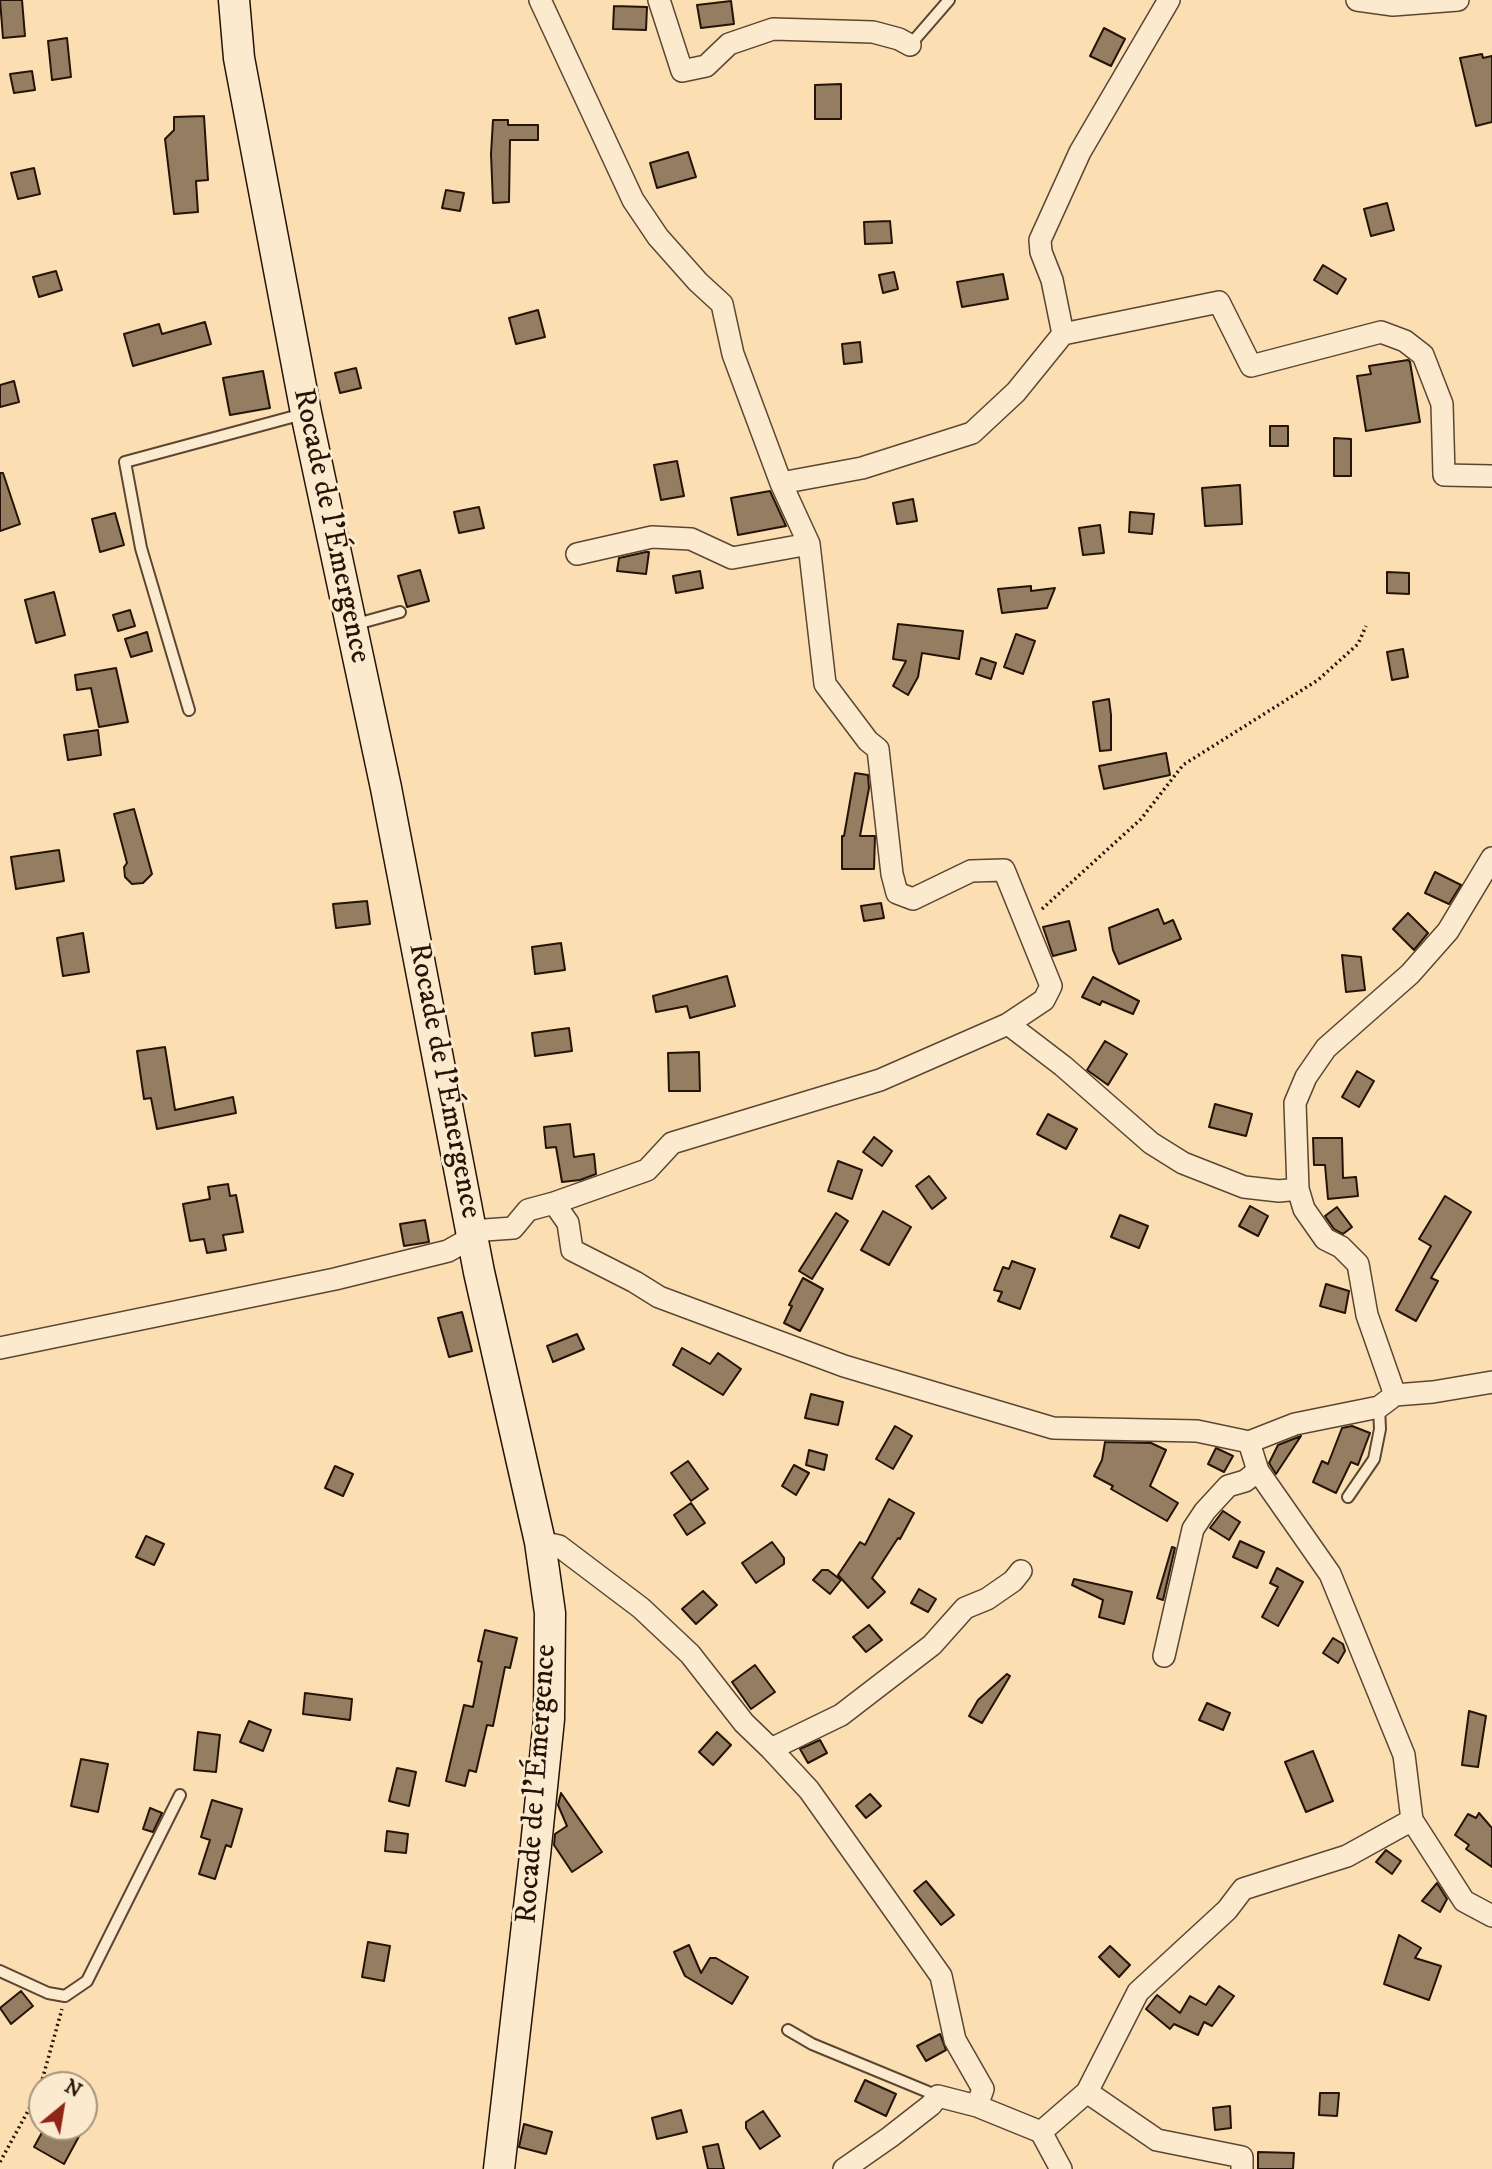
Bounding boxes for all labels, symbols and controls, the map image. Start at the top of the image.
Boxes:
street label: Rocade de l'Émergence [283,386,377,666]
street label: Rocade de l'Émergence [399,940,487,1222]
street label: Rocade de l'Émergence [510,1643,566,1925]
north arrow [28,2071,98,2141]
text: N [60,2075,85,2103]

